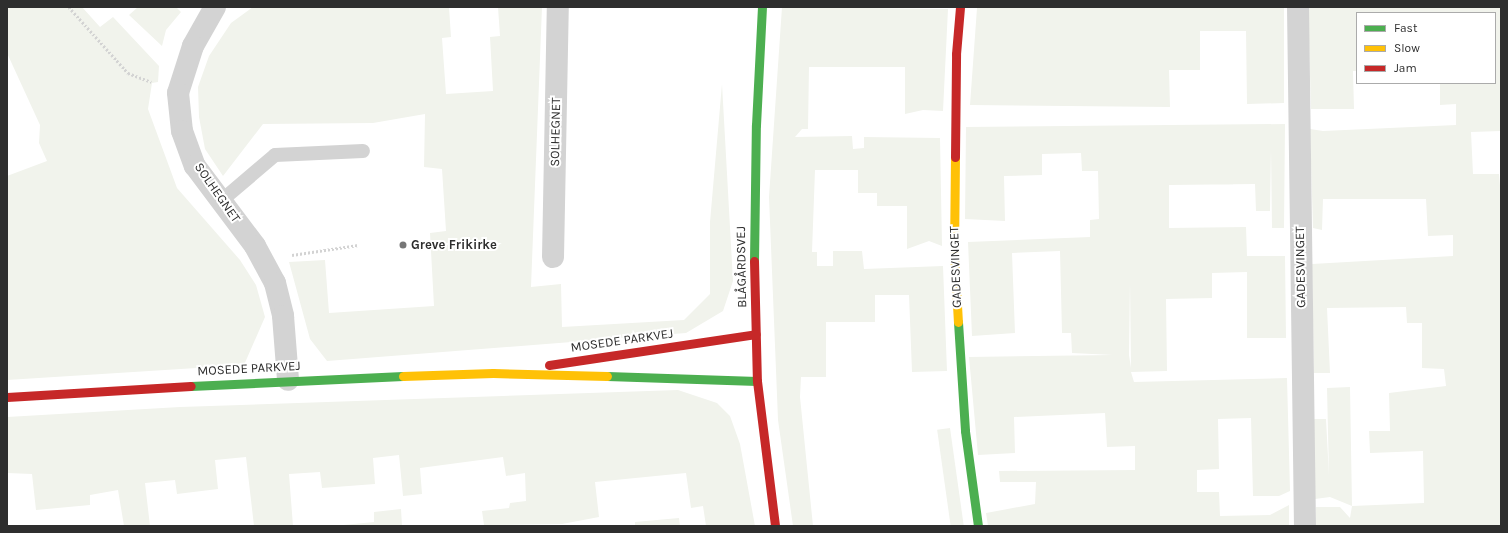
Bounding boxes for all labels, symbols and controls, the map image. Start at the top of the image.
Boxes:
legend [1356,12,1496,84]
text: Fast [1394,21,1417,35]
text: Slow [1394,41,1420,55]
text: Jam [1394,61,1417,75]
street label: SOLHEGNET [548,97,564,167]
street label: SOLHEGNET [191,160,243,226]
street label: BLÅGÅRDSVEJ [733,226,751,308]
street label: GADESVINGET [947,226,965,308]
street label: GADESVINGET [1292,226,1310,308]
place label: Greve Frikirke [411,237,497,253]
marker: Greve Frikirke [398,240,408,250]
street label: MOSEDE PARKVEJ [570,326,674,356]
street label: MOSEDE PARKVEJ [197,359,301,379]

